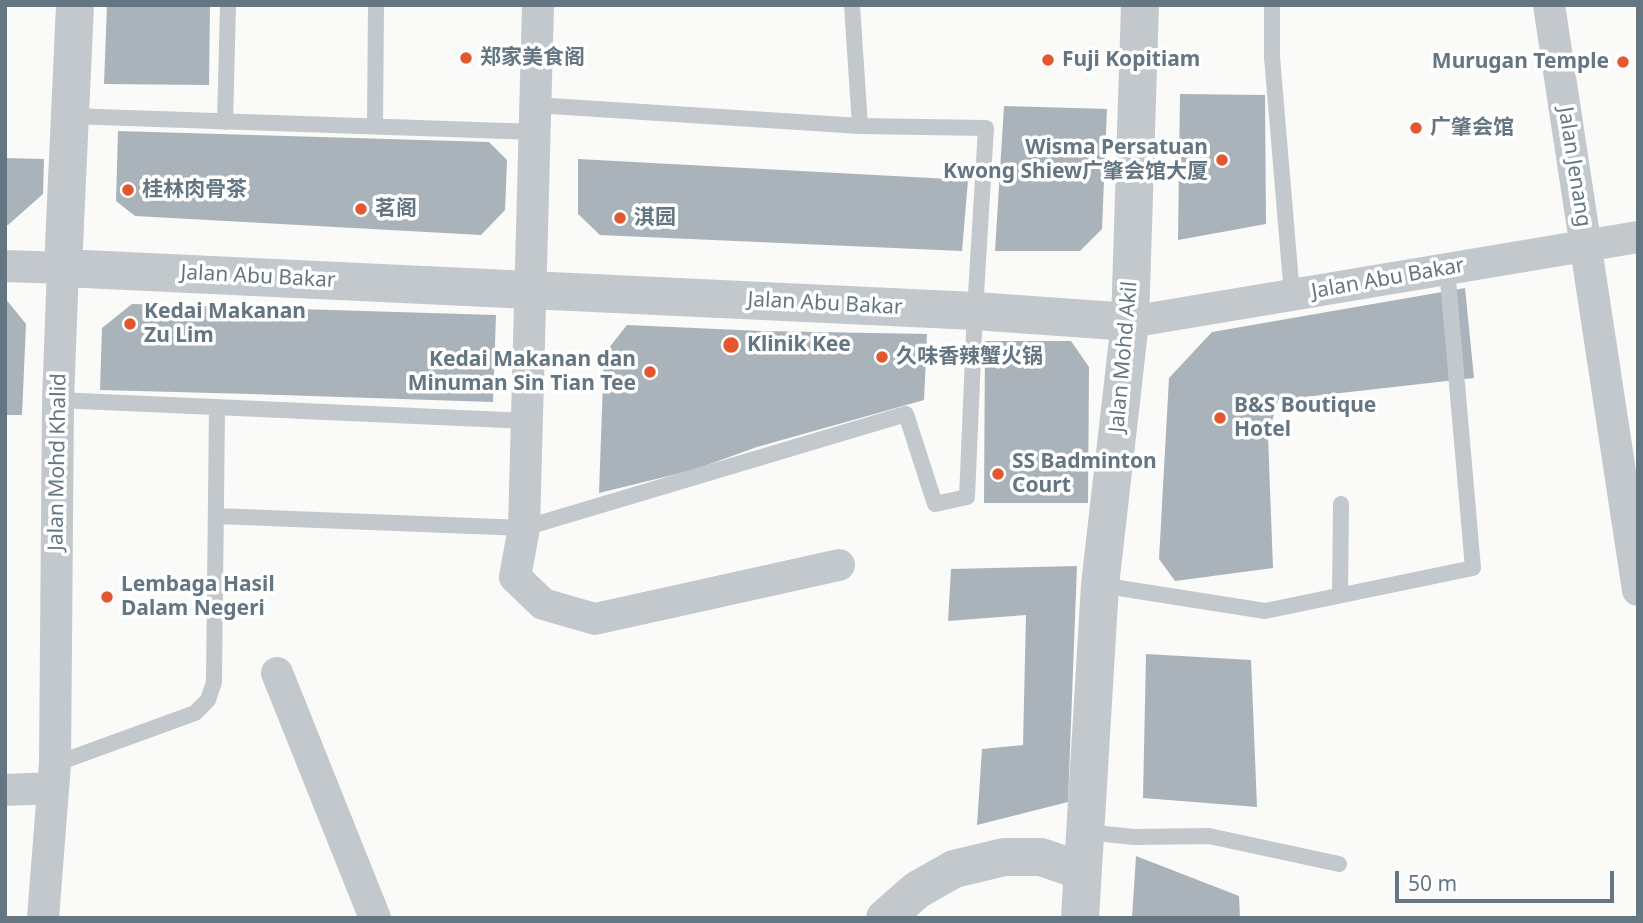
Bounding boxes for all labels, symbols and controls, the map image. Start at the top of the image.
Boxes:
place label: 郑家美食阁 [480,45,585,71]
place label: Fuji Kopitiam [1062,47,1200,73]
place label: Murugan Temple [1432,49,1609,75]
marker: 郑家美食阁 [458,50,474,66]
marker: Fuji Kopitiam [1040,52,1056,68]
marker: Murugan Temple [1615,54,1631,70]
street label: Jalan Jenang [1552,105,1596,229]
place label: 广肇会馆 [1430,115,1514,141]
marker: 广肇会馆 [1408,120,1424,136]
place label: Wisma Persatuan Kwong Shiew广肇会馆大厦 [943,135,1208,185]
marker: Wisma Persatuan Kwong Shiew广肇会馆大厦 [1214,152,1230,168]
place label: 桂林肉骨茶 [142,177,247,203]
marker: 桂林肉骨茶 [120,182,136,198]
place label: 茗阁 [375,196,417,222]
marker: 茗阁 [353,201,369,217]
place label: 淇园 [634,205,676,231]
marker: 淇园 [612,210,628,226]
street label: Jalan Abu Bakar [1309,253,1467,305]
street label: Jalan Abu Bakar [180,260,336,294]
street label: Jalan Mohd Akil [1105,280,1143,434]
street label: Jalan Abu Bakar [747,287,903,321]
place label: Kedai Makanan Zu Lim [144,299,306,349]
marker: Kedai Makanan Zu Lim [122,316,138,332]
place label: Klinik Kee [747,332,851,358]
marker: Klinik Kee [721,335,741,355]
place label: 久味香辣蟹火锅 [896,344,1043,370]
place label: Kedai Makanan dan Minuman Sin Tian Tee [408,347,636,397]
marker: 久味香辣蟹火锅 [874,349,890,365]
marker: Kedai Makanan dan Minuman Sin Tian Tee [642,364,658,380]
street label: Jalan Mohd Khalid [44,373,72,551]
place label: B&S Boutique Hotel [1234,393,1376,443]
marker: B&S Boutique Hotel [1212,410,1228,426]
place label: SS Badminton Court [1012,449,1157,499]
marker: SS Badminton Court [990,466,1006,482]
place label: Lembaga Hasil Dalam Negeri [121,572,275,622]
marker: Lembaga Hasil Dalam Negeri [99,589,115,605]
scale bar [1398,856,1617,900]
text: 50 m [1408,869,1457,897]

